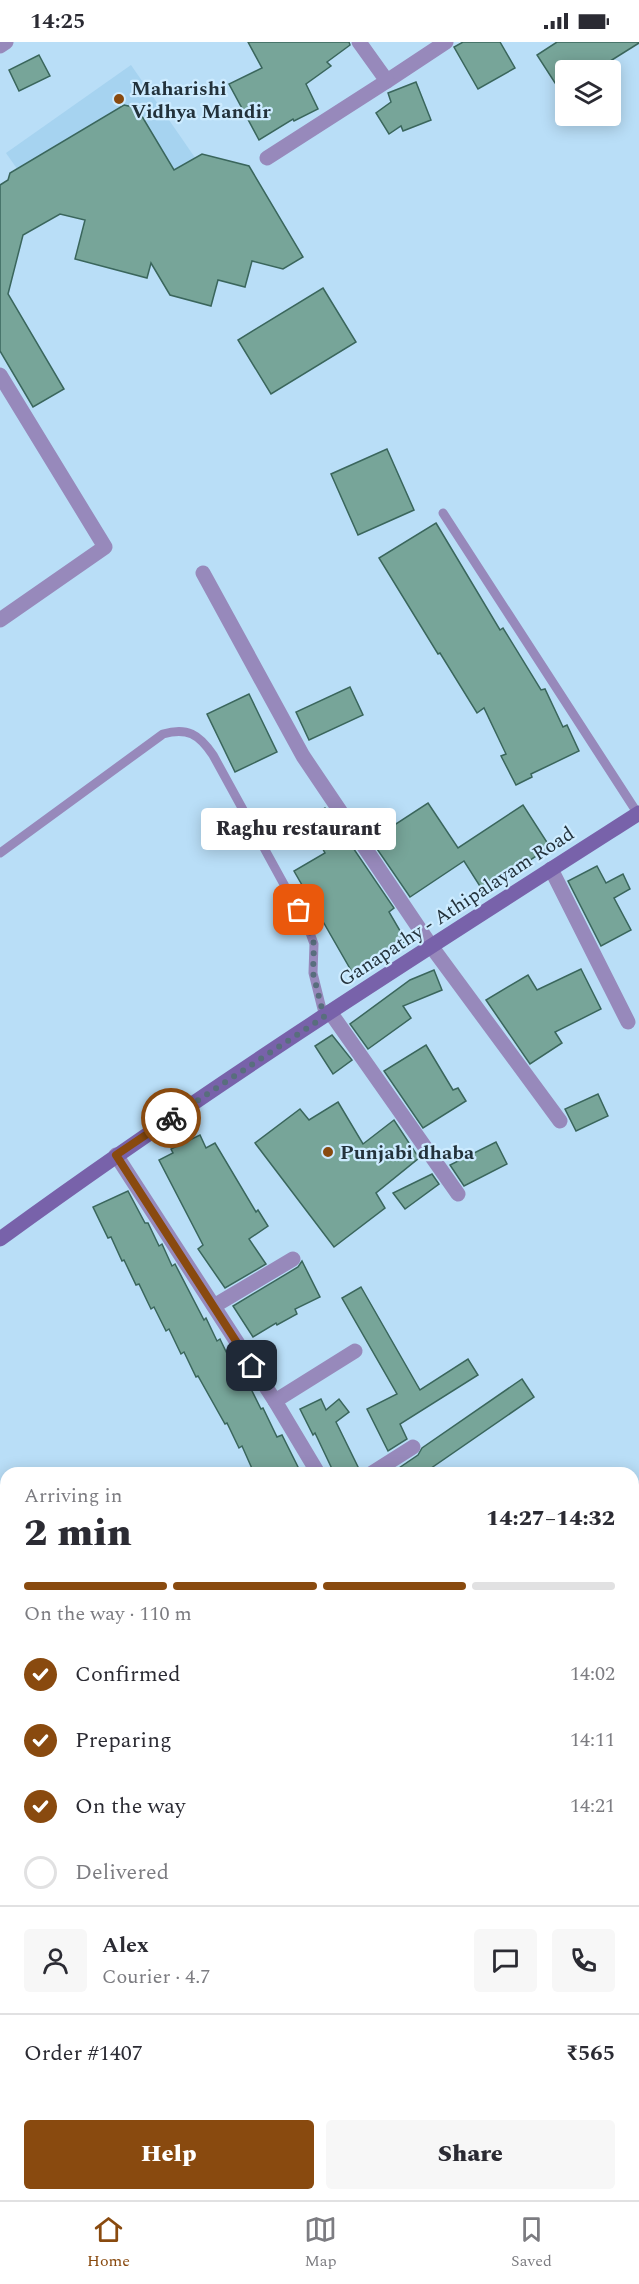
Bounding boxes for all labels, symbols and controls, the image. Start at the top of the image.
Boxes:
text: 14:25 [30,5,85,38]
map controls [555,60,621,126]
button: layers [555,60,621,126]
place label: Maharishi Vidhya Mandir [131,74,271,127]
marker: Maharishi Vidhya Mandir [112,92,126,106]
callout: Raghu restaurant [202,808,397,850]
text: Raghu restaurant [216,814,381,844]
street label: Ganapathy - Athipalayam Road [333,819,580,995]
pin [273,884,324,935]
icon: bag [282,893,315,926]
courier [141,1088,201,1148]
icon: bike [155,1102,188,1135]
place label: Punjabi dhaba [340,1138,475,1168]
marker: Punjabi dhaba [321,1145,335,1159]
pin [226,1340,277,1391]
icon: home [235,1349,268,1382]
text: Arriving in [24,1481,122,1511]
text: 14:27–14:32 [486,1502,615,1535]
text: 2 min [24,1504,132,1563]
text: On the way · 110 m [24,1599,192,1629]
icon: check [24,1658,57,1691]
text: Confirmed [75,1658,181,1691]
text: 14:02 [570,1659,615,1689]
icon: check [24,1724,57,1757]
text: Preparing [75,1724,172,1757]
text: 14:11 [570,1725,615,1755]
icon: check [24,1790,57,1823]
text: On the way [75,1790,186,1823]
text: 14:21 [570,1791,615,1821]
text: Delivered [75,1856,169,1889]
button: person [24,1929,87,1992]
text: Alex [102,1929,149,1962]
button: chat [474,1929,537,1992]
button: phone [552,1929,615,1992]
text: Courier · 4.7 [102,1962,210,1992]
text: Order #1407 [24,2037,143,2070]
text: ₹565 [566,2037,615,2070]
button: Help [24,2120,314,2189]
button: Share [326,2120,615,2189]
tab: Home [87,2213,130,2273]
tab: Map [304,2213,337,2273]
tab: Saved [511,2213,552,2273]

